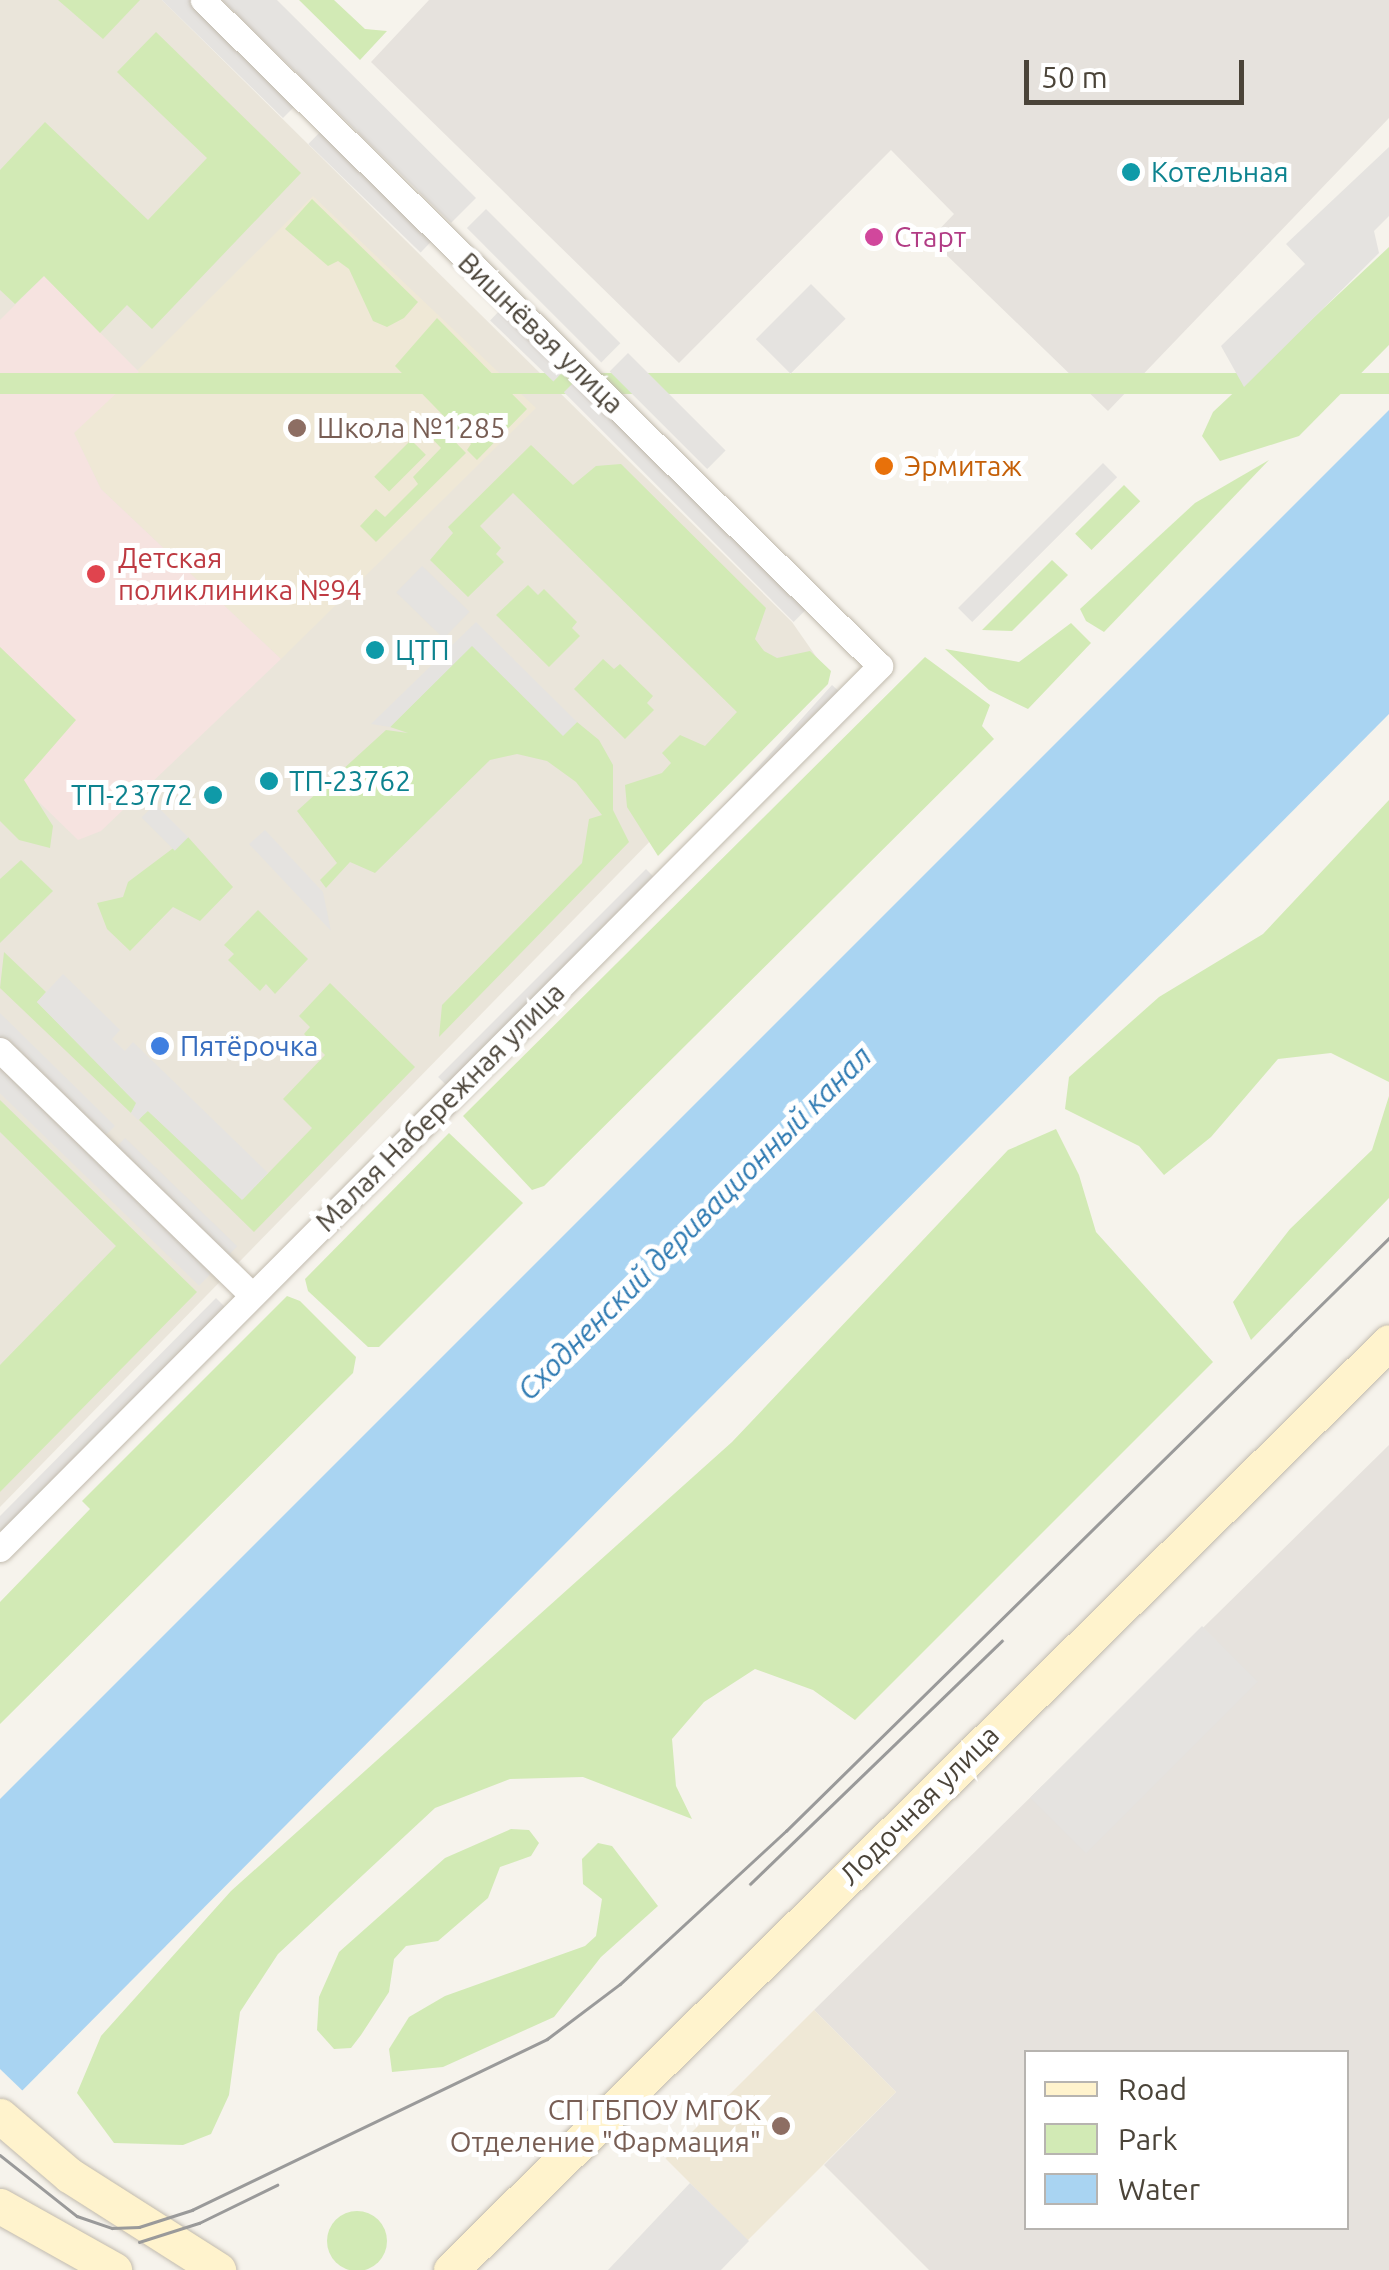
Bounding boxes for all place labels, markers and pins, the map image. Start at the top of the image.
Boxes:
place label: Котельная [1151,155,1289,189]
marker: Котельная [1120,161,1142,183]
place label: Старт [894,220,966,254]
marker: Старт [863,226,885,248]
place label: Школа №1285 [317,411,506,445]
marker: Школа №1285 [286,417,308,439]
place label: Эрмитаж [904,449,1022,483]
marker: Эрмитаж [873,455,895,477]
place label: Детская поликлиника №94 [118,541,362,607]
marker: Детская поликлиника №94 [83,561,109,587]
place label: ЦТП [395,633,450,667]
marker: ЦТП [364,639,386,661]
place label: ТП-23762 [289,764,411,798]
marker: ТП-23762 [258,770,280,792]
place label: ТП-23772 [71,778,193,812]
marker: ТП-23772 [202,784,224,806]
place label: Пятёрочка [180,1029,318,1063]
marker: Пятёрочка [149,1035,171,1057]
place label: СП ГБПОУ МГОК Отделение "Фармация" [450,2093,761,2159]
marker: СП ГБПОУ МГОК Отделение "Фармация" [770,2115,792,2137]

